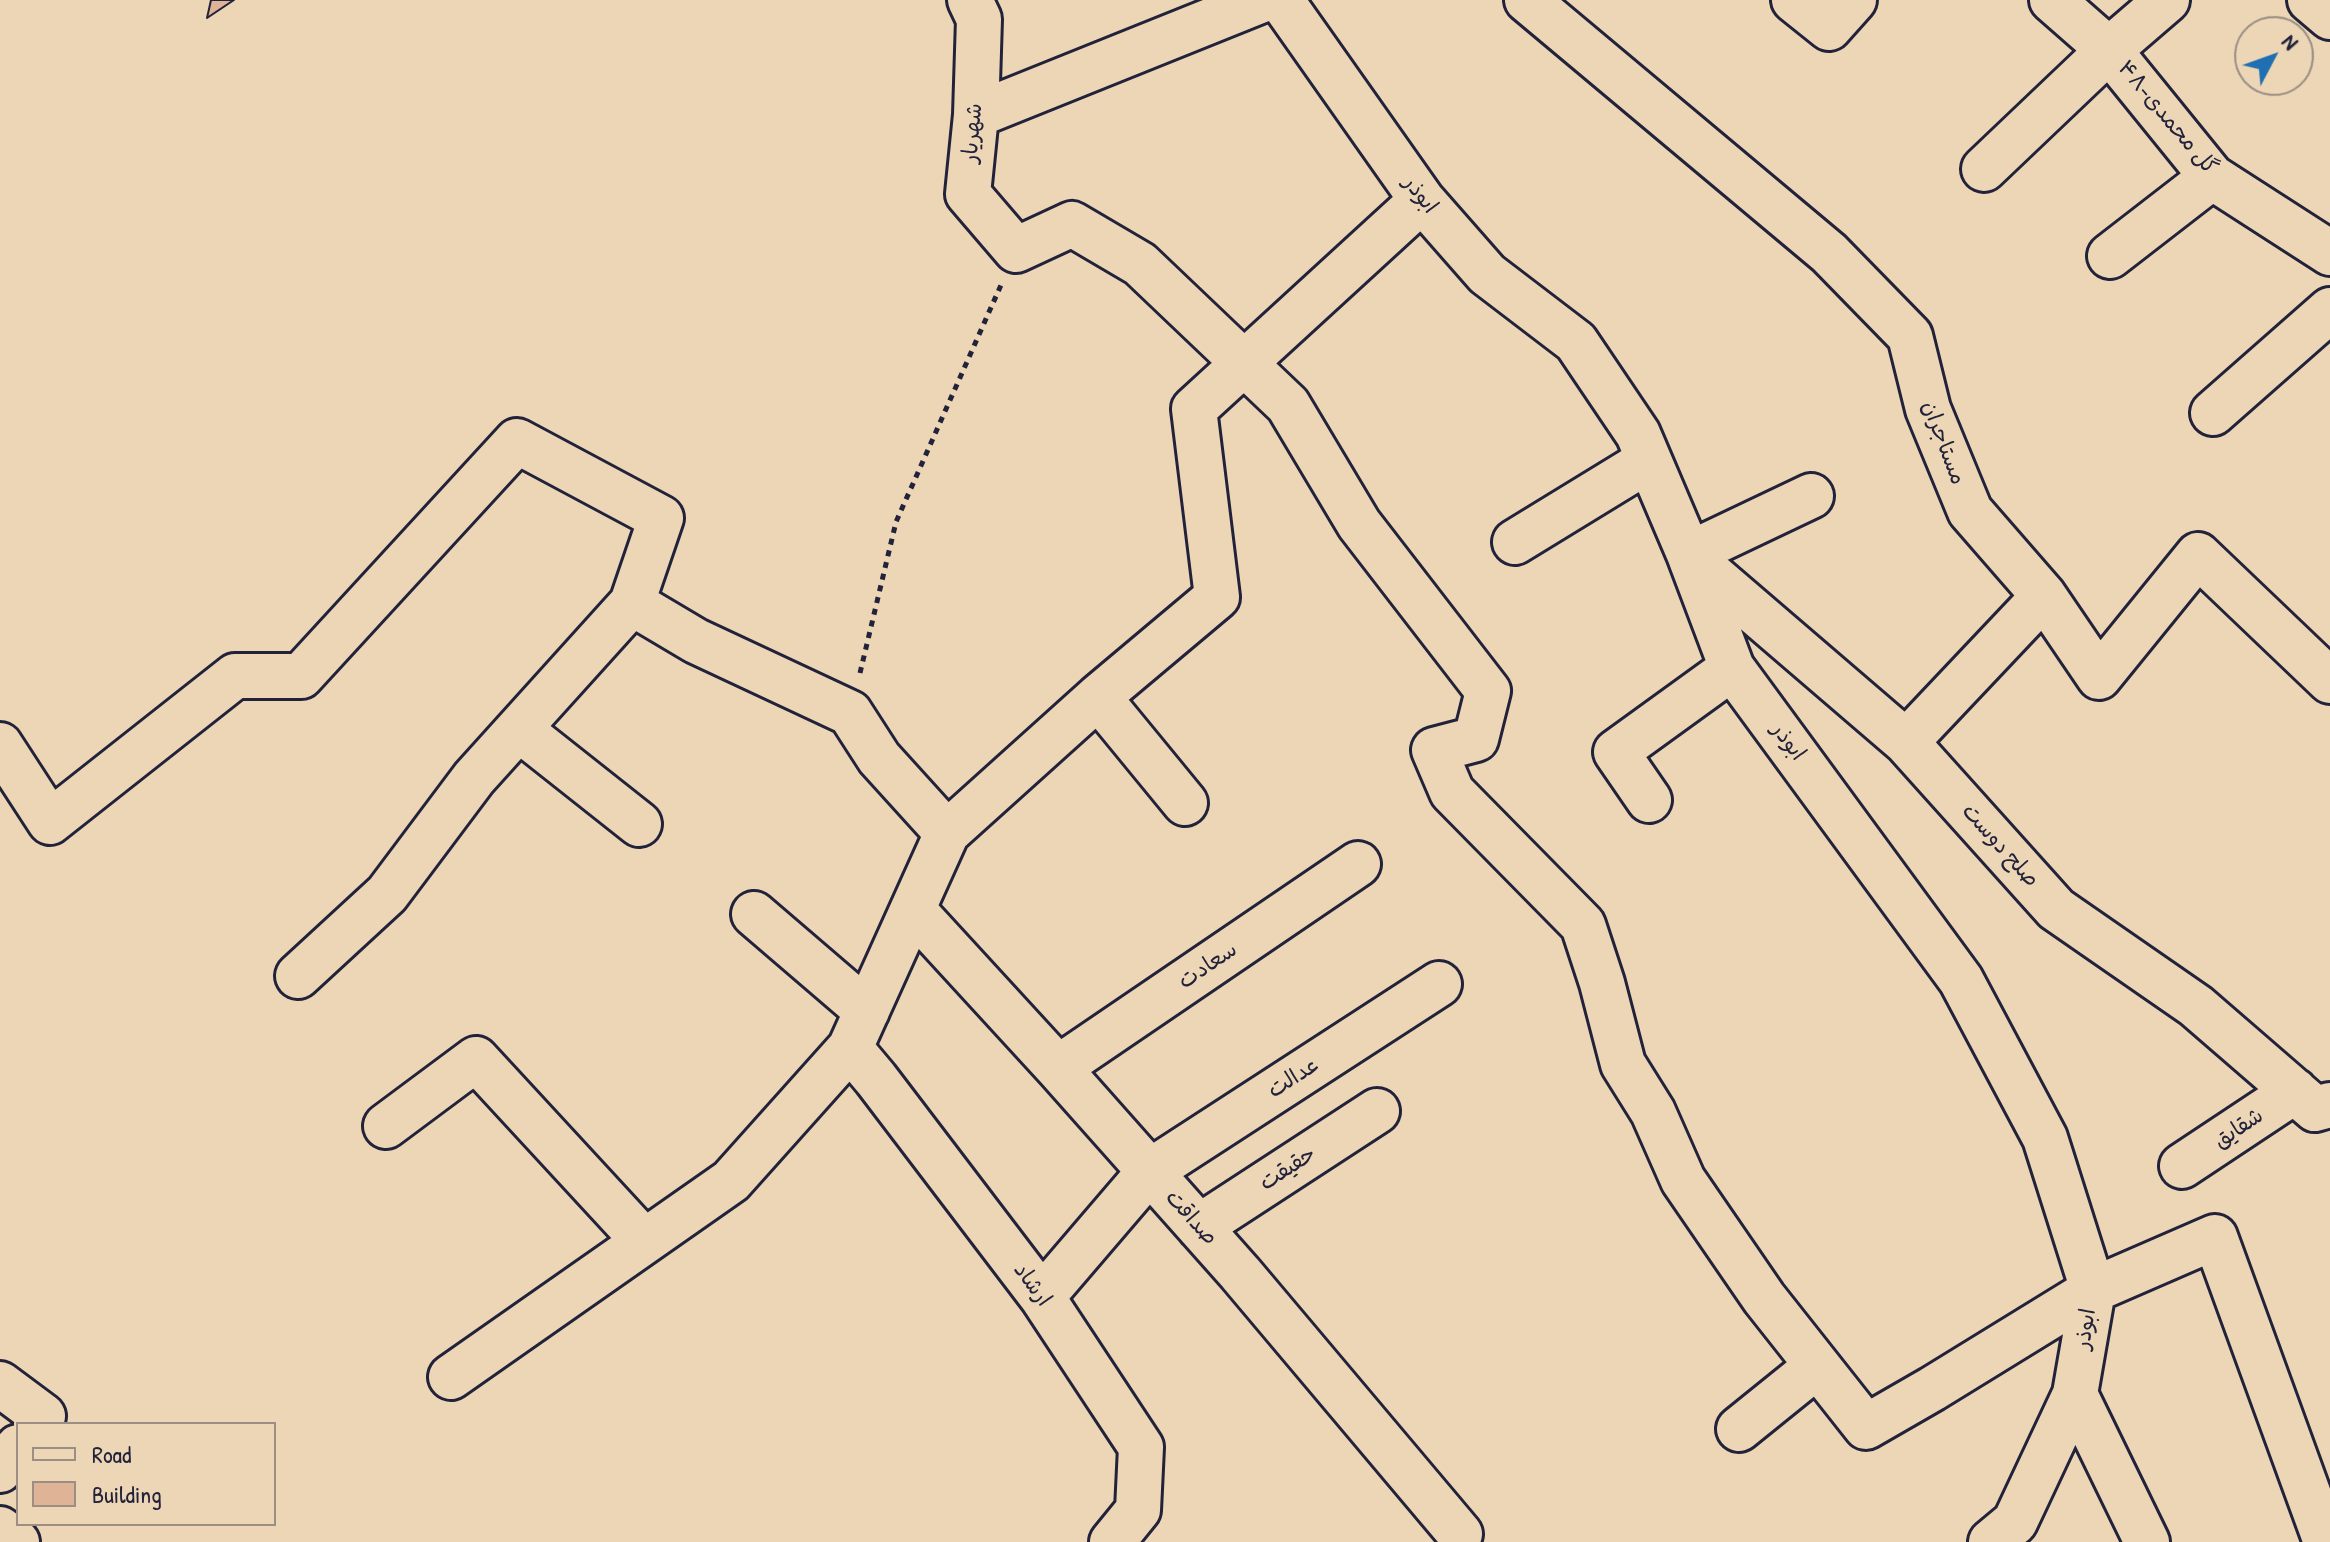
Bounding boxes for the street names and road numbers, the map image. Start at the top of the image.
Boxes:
street label: ۴۸-گل محمدی [2112,56,2222,180]
street label: شهریار [957,102,989,164]
street label: ابوذر [1397,171,1443,219]
street label: مستاجران [1915,398,1971,488]
street label: ابوذر [1765,718,1811,766]
street label: صلح دوست [1956,799,2044,893]
street label: سعادت [1173,937,1243,995]
street label: عدالت [1263,1051,1325,1105]
street label: شقایق [2209,1103,2269,1155]
street label: حقیقت [1255,1141,1321,1197]
street label: صداقت [1159,1185,1223,1251]
street label: ارشاد [1007,1258,1057,1312]
street label: ابوذر [2070,1307,2102,1351]

